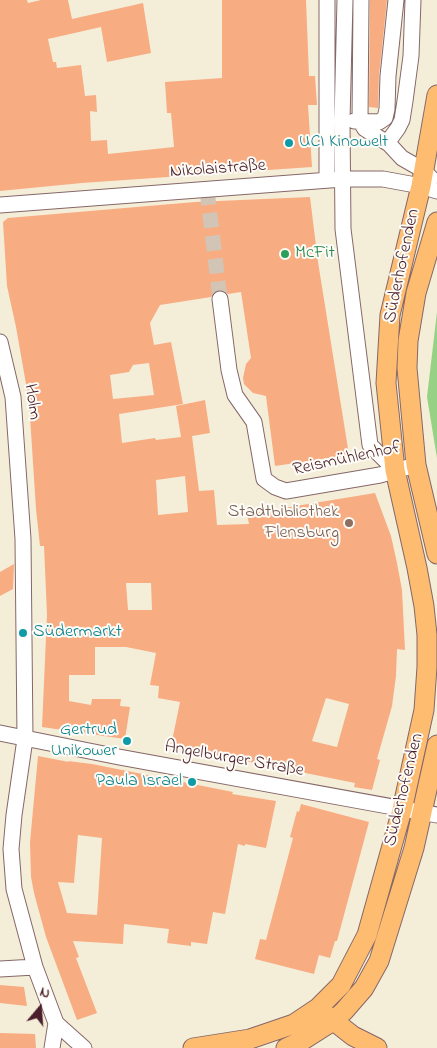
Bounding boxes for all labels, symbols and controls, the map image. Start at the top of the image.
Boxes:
place label: UCI Kinowelt [299,132,388,154]
marker: UCI Kinowelt [283,137,295,149]
street label: Nikolaistraße [169,156,267,184]
street label: Süderhofenden [380,207,426,325]
place label: McFit [295,243,335,265]
marker: McFit [279,248,291,260]
street label: Holm [18,383,44,421]
street label: Reismühlenhof [291,438,403,482]
place label: Stadtbibliothek Flensburg [228,502,339,544]
marker: Stadtbibliothek Flensburg [343,517,355,529]
place label: Südermarkt [33,622,122,644]
marker: Südermarkt [17,627,29,639]
place label: Gertrud Unikower [51,720,117,762]
street label: Süderhofenden [381,731,429,849]
marker: Gertrud Unikower [121,735,133,747]
street label: Angelburger Straße [163,737,305,783]
place label: Paula Israel [96,771,182,793]
marker: Paula Israel [186,776,198,788]
text: N [37,982,53,1005]
north arrow [15,983,65,1033]

